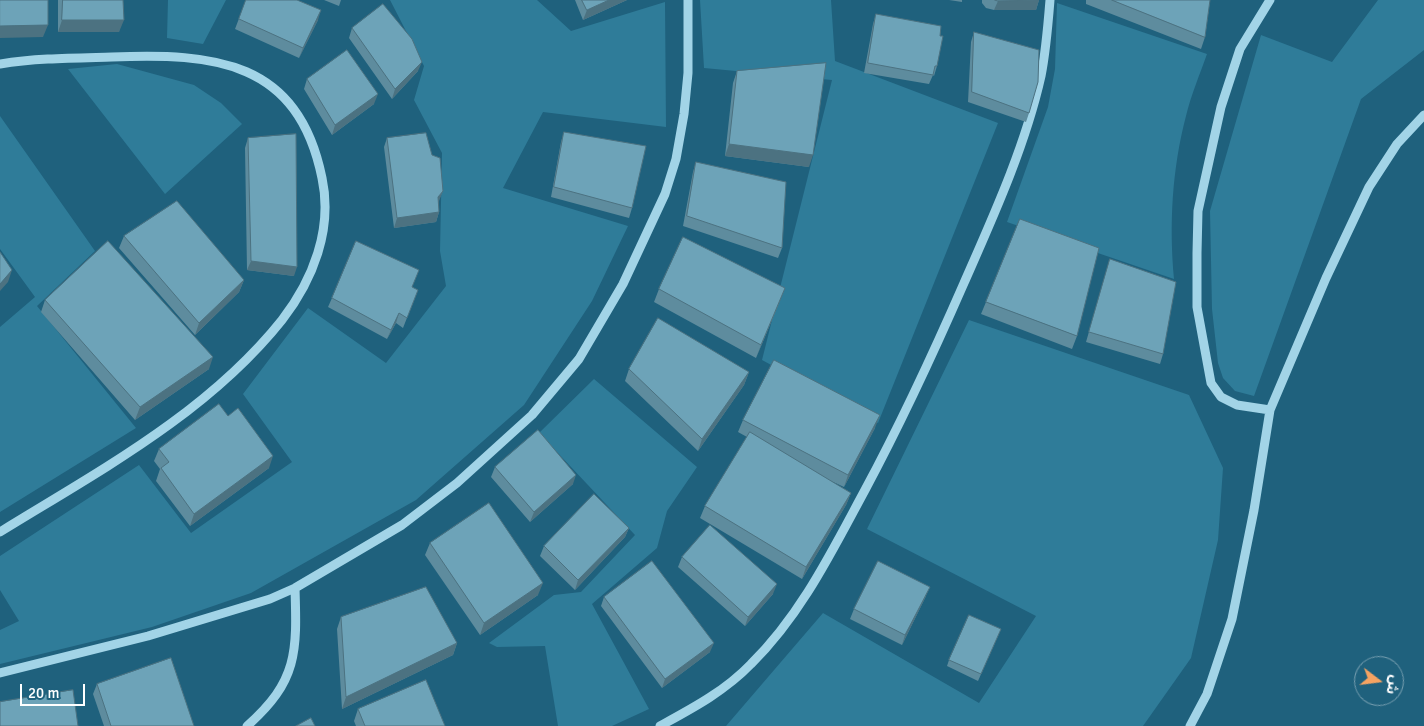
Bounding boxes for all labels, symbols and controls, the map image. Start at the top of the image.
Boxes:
north arrow [1354,656,1404,706]
text: ش [1382,673,1404,696]
scale bar [22,674,88,706]
text: 20 m [28,684,59,702]

